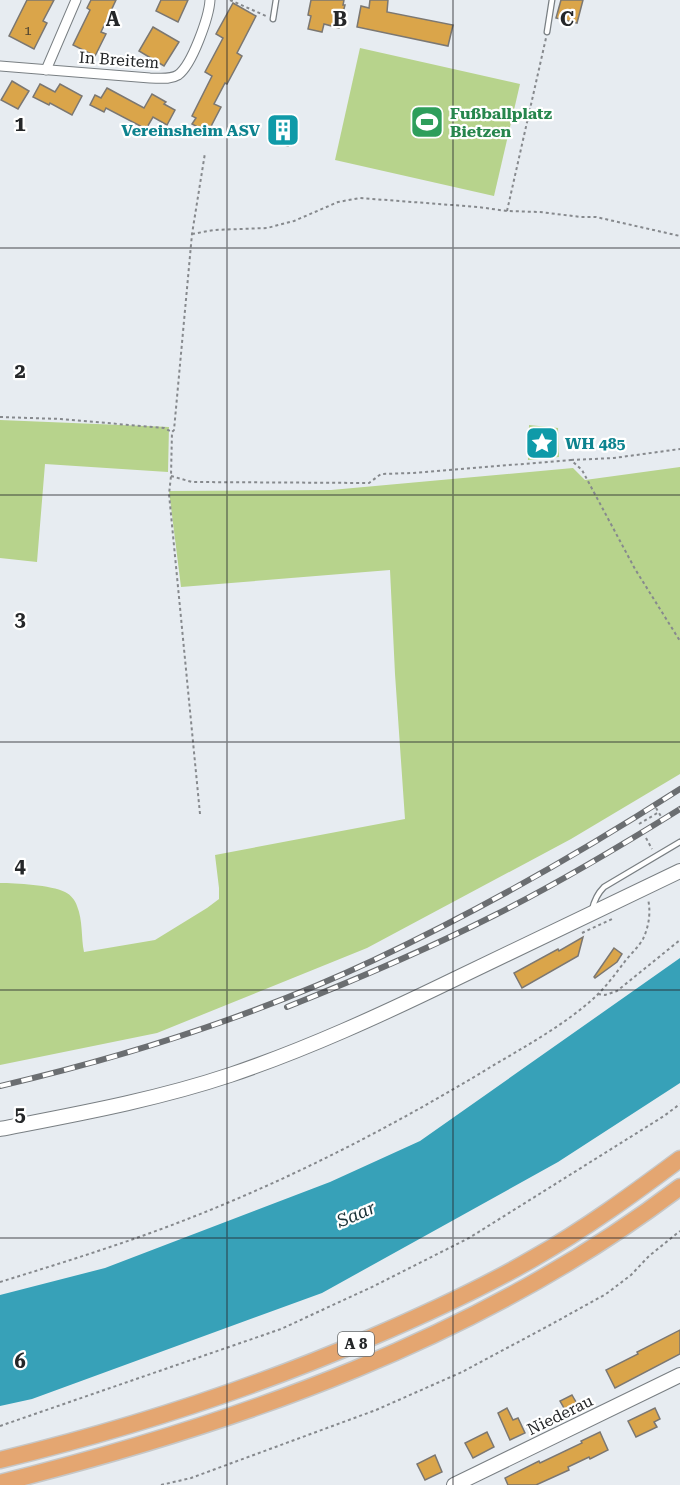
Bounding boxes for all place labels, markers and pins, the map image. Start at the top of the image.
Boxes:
sports icon: Fußballplatz Bietzen [409,104,445,140]
place label: Fußballplatz Bietzen [450,104,552,141]
building icon: Vereinsheim ASV [265,112,301,148]
place label: Vereinsheim ASV [121,121,260,140]
place icon: WH 485 [524,425,560,461]
place label: WH 485 [565,434,626,453]

